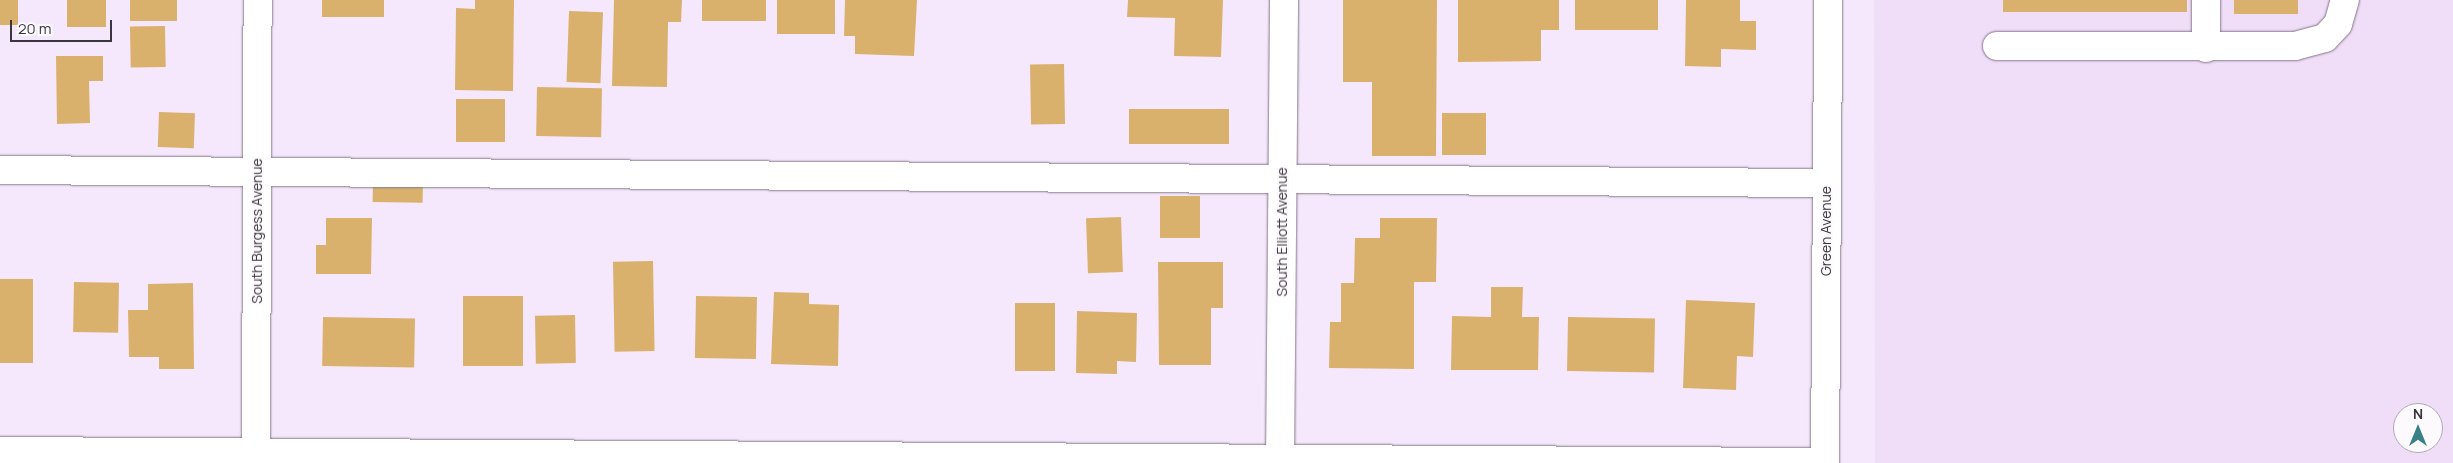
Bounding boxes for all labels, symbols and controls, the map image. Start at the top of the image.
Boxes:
scale bar [12,10,115,42]
text: 20 m [18,18,51,39]
street label: South Burgess Avenue [249,158,265,304]
street label: South Elliott Avenue [1274,167,1290,297]
street label: Green Avenue [1818,186,1834,276]
north arrow [2393,403,2443,453]
text: N [2413,404,2423,423]

